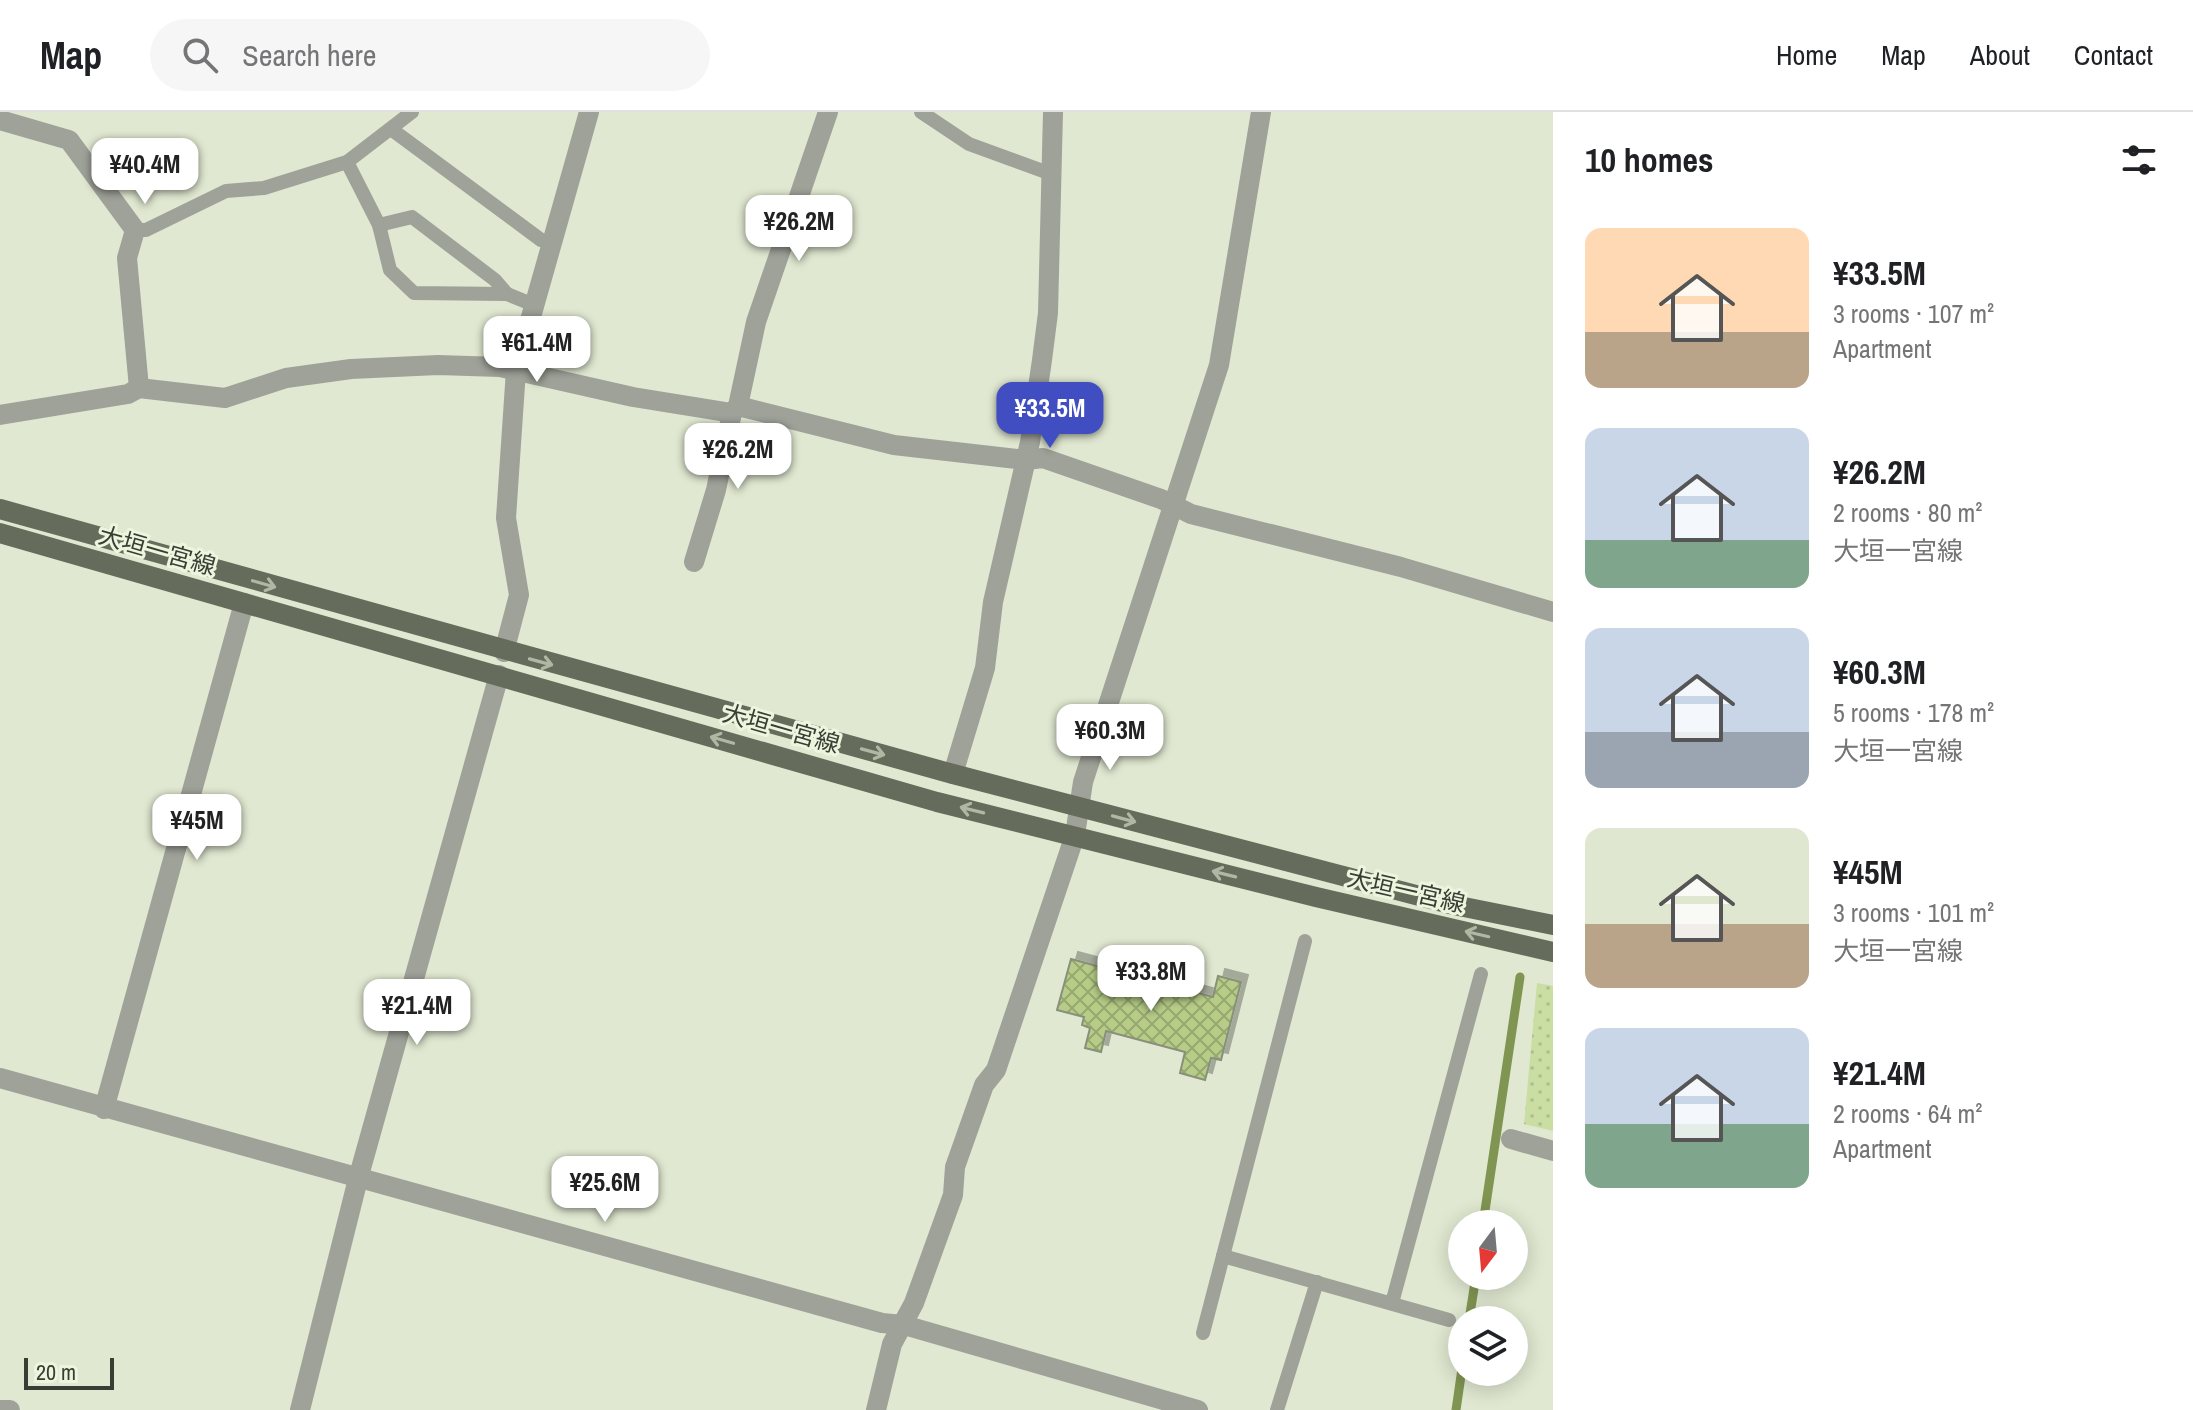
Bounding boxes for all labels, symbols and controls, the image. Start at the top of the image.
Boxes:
search box [150,19,710,91]
text: Map [40,30,102,81]
icon: search [178,33,222,77]
text: Search here [242,35,376,75]
text: Home [1776,36,1837,74]
text: Map [1881,36,1926,74]
text: About [1970,36,2030,74]
text: Contact [2074,36,2153,74]
text: 10 homes [1585,137,1714,183]
pin: ¥40.4M [80,138,210,206]
icon: filters [2117,138,2161,182]
text: ¥40.4M [109,146,181,181]
pin: ¥26.2M [734,195,864,263]
text: ¥26.2M [763,203,835,238]
text: ¥33.5M [1833,250,1926,296]
icon: home [1649,260,1745,356]
text: 3 rooms · 107 m² [1833,296,1994,331]
pin: ¥61.4M [472,316,602,384]
text: ¥61.4M [501,324,573,359]
text: Apartment [1833,331,1931,366]
pin: ¥33.5M [985,382,1115,450]
text: ¥33.5M [1014,390,1086,425]
pin: ¥26.2M [673,423,803,491]
text: ¥26.2M [702,431,774,466]
text: ¥26.2M [1833,449,1926,495]
icon: home [1649,460,1745,556]
text: 2 rooms · 80 m² [1833,495,1982,530]
street label: 大垣一宮線 [95,518,219,582]
text: 大垣一宮線 [1833,533,1963,568]
one-way arrow [250,577,276,592]
text: ¥60.3M [1833,649,1926,695]
one-way arrow [527,655,553,670]
icon: home [1649,660,1745,756]
text: 5 rooms · 178 m² [1833,695,1994,730]
street label: 大垣一宮線 [719,696,843,760]
pin: ¥60.3M [1045,704,1175,772]
text: ¥60.3M [1074,712,1146,747]
one-way arrow [709,731,735,746]
text: 大垣一宮線 [1833,733,1963,768]
one-way arrow [859,746,885,761]
pin: ¥45M [150,794,244,862]
text: ¥45M [170,802,224,837]
one-way arrow [960,802,985,817]
one-way arrow [1111,812,1136,827]
text: ¥45M [1833,849,1903,895]
icon: home [1649,860,1745,956]
street label: 大垣一宮線 [1344,861,1468,919]
one-way arrow [1212,865,1238,880]
text: 3 rooms · 101 m² [1833,895,1994,930]
one-way arrow [1465,926,1490,941]
text: 大垣一宮線 [1833,933,1963,968]
pin: ¥33.8M [1086,945,1216,1013]
text: ¥33.8M [1115,953,1187,988]
pin: ¥21.4M [352,979,482,1047]
text: ¥21.4M [381,987,453,1022]
text: ¥21.4M [1833,1050,1926,1096]
icon: home [1649,1060,1745,1156]
text: 2 rooms · 64 m² [1833,1096,1982,1131]
text: Apartment [1833,1131,1931,1166]
pin: ¥25.6M [540,1156,670,1224]
text: ¥25.6M [569,1164,641,1199]
north arrow [1448,1210,1528,1290]
map controls [1448,1210,1528,1386]
button: layers [1448,1306,1528,1386]
scale bar [24,1354,114,1390]
text: 20 m [36,1357,76,1387]

